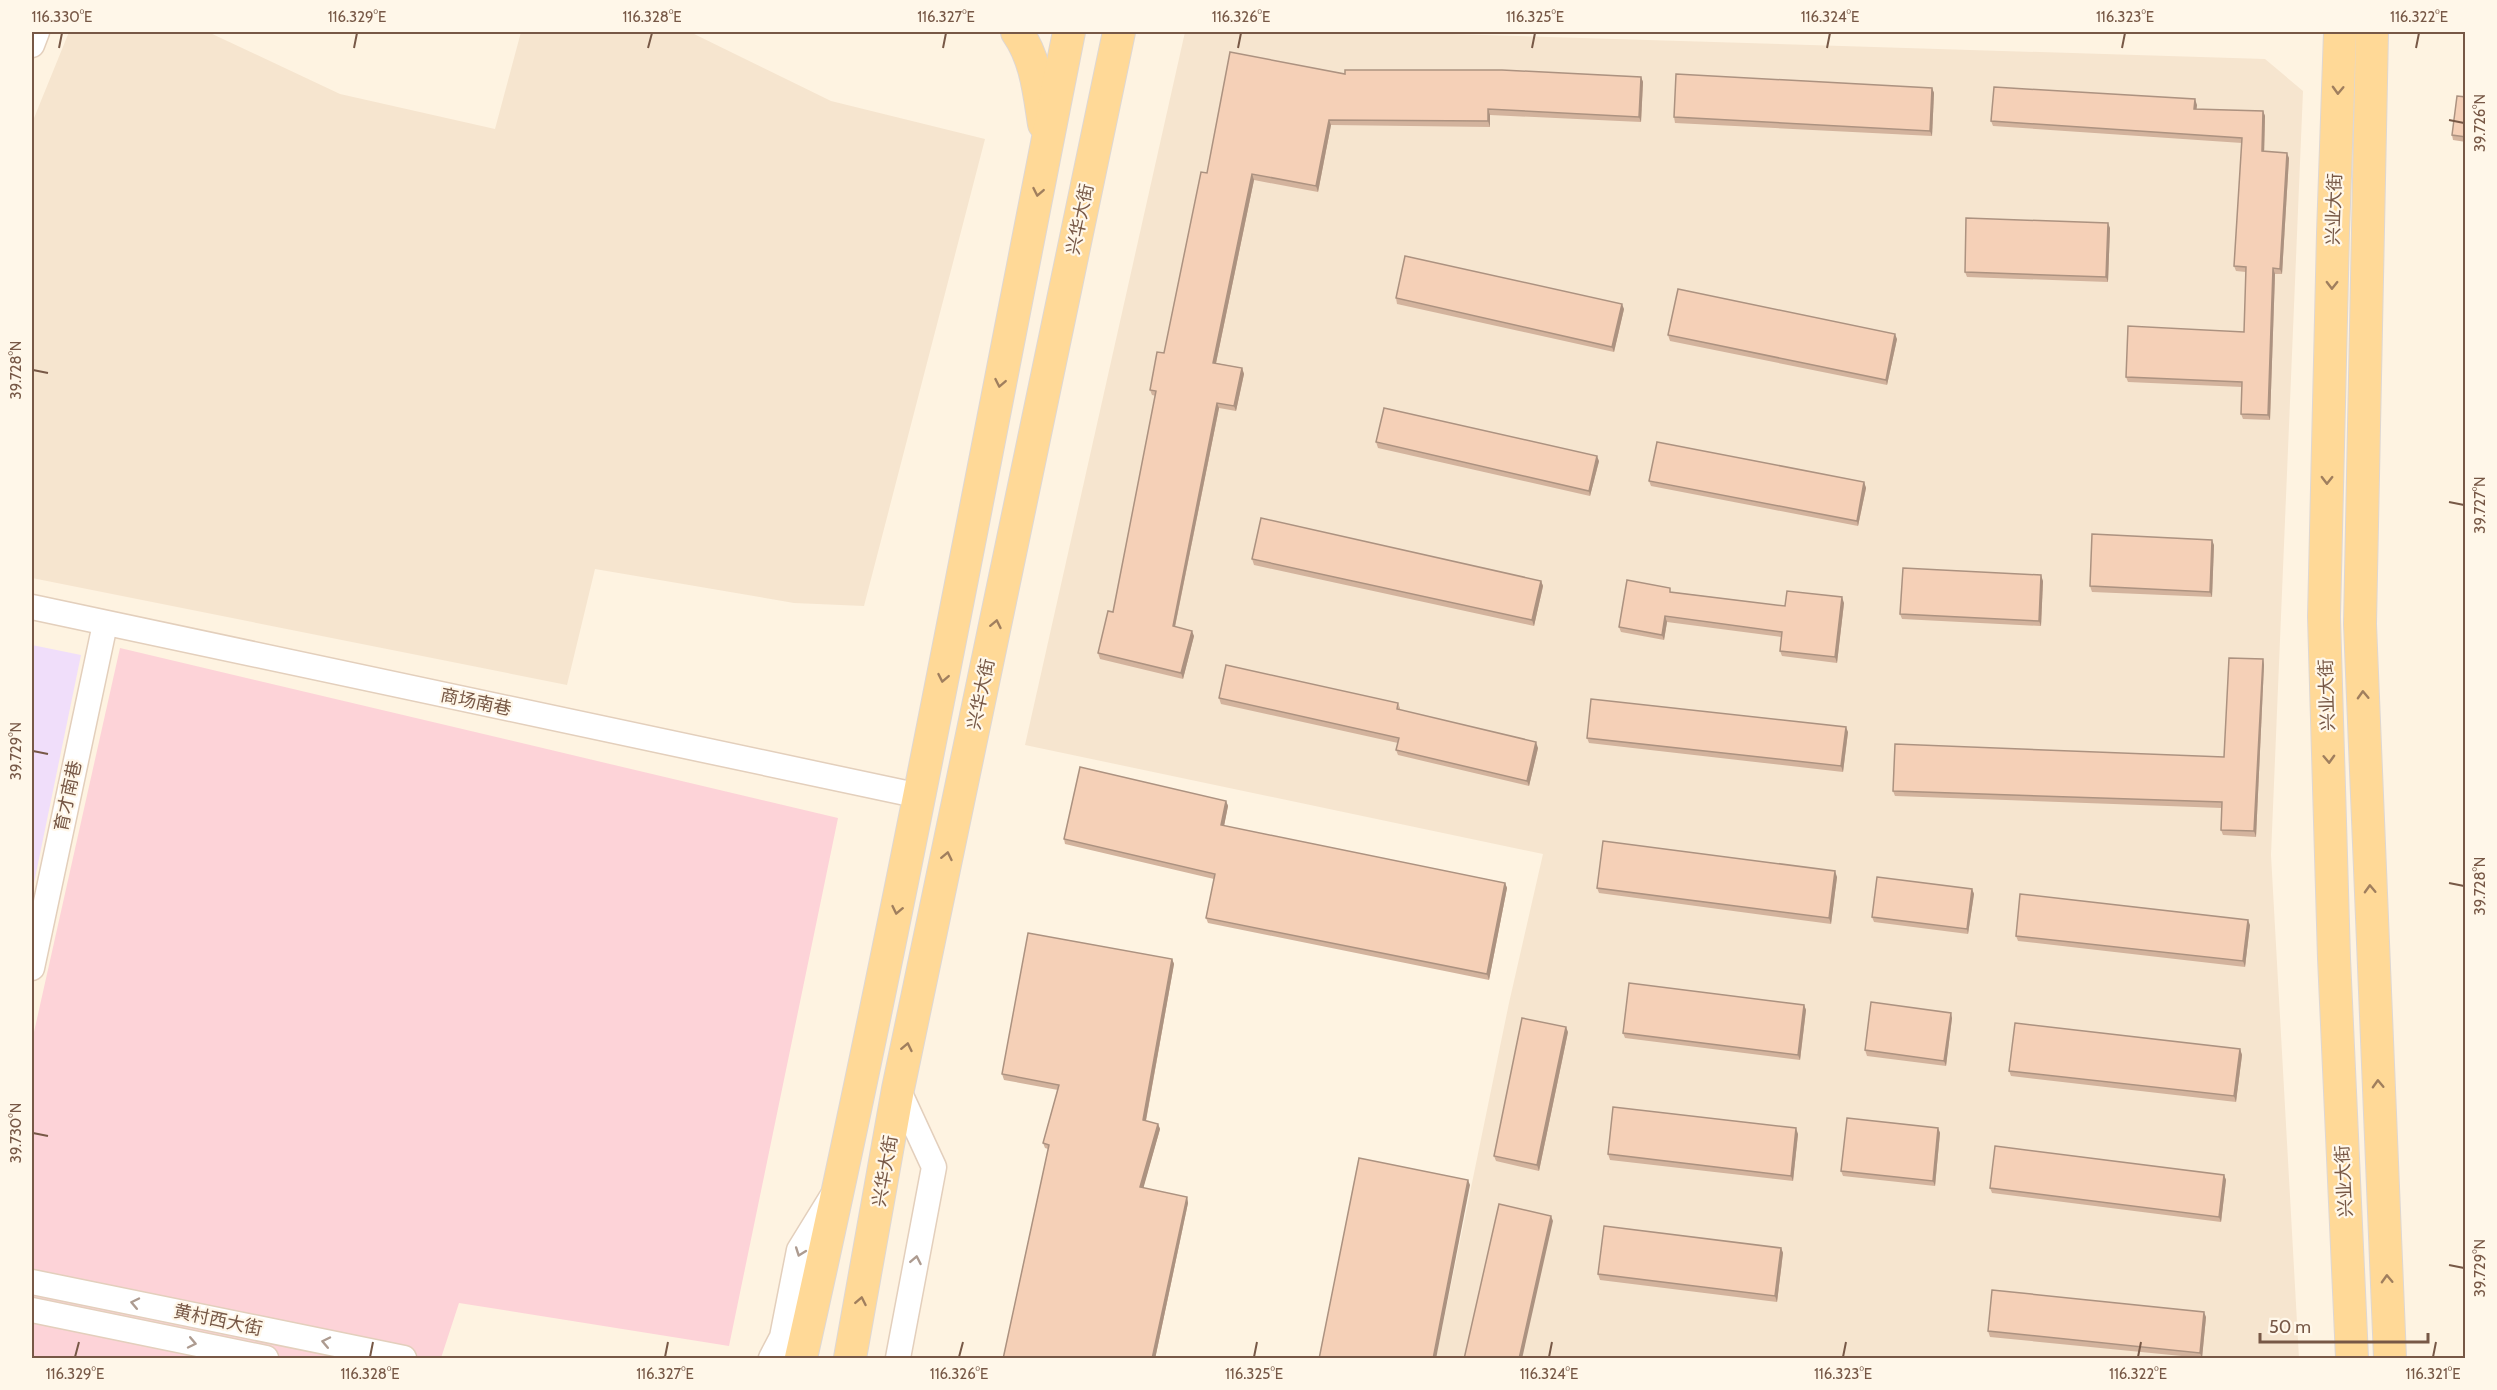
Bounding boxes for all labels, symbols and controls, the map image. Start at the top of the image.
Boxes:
text: 116.330°E [32,8,92,26]
text: 116.329°E [328,8,386,26]
text: 116.328°E [622,8,682,26]
text: 116.327°E [917,8,975,26]
text: 116.326°E [1212,8,1270,26]
text: 116.325°E [1506,8,1564,26]
text: 116.324°E [1801,8,1859,26]
text: 116.323°E [2096,8,2154,26]
text: 116.322°E [2390,8,2448,26]
one-way arrow [2332,85,2345,94]
text: 39.726°N [2471,94,2489,152]
street label: 兴业大街 [2322,173,2346,245]
street label: 兴华大街 [1062,181,1098,257]
one-way arrow [1032,187,1045,197]
one-way arrow [2326,280,2338,289]
text: 39.728°N [7,341,25,399]
one-way arrow [994,378,1007,388]
one-way arrow [2321,475,2334,484]
text: 39.727°N [2471,476,2489,534]
one-way arrow [988,620,1001,630]
street label: 兴华大街 [963,656,999,732]
street label: 兴业大街 [2315,659,2339,731]
one-way arrow [937,672,950,682]
street label: 商场南巷 [438,684,514,720]
one-way arrow [2357,690,2369,699]
text: 39.729°N [7,722,25,780]
one-way arrow [2322,754,2335,763]
street label: 育才南巷 [50,758,86,834]
one-way arrow [940,852,953,862]
text: 39.728°N [2471,857,2489,915]
one-way arrow [2364,885,2377,894]
one-way arrow [891,905,904,915]
one-way arrow [900,1042,913,1052]
one-way arrow [2372,1080,2385,1089]
text: 39.730°N [7,1103,25,1163]
street label: 兴华大街 [868,1134,902,1208]
street label: 兴业大街 [2331,1144,2357,1218]
text: 39.729°N [2471,1239,2489,1297]
one-way arrow [795,1246,808,1257]
one-way arrow [909,1255,922,1265]
one-way arrow [2380,1275,2393,1284]
one-way arrow [854,1296,867,1306]
one-way arrow [130,1297,140,1310]
street label: 黄村西大街 [172,1300,264,1340]
scale bar [2260,1306,2428,1344]
text: 50 m [2269,1316,2311,1338]
one-way arrow [186,1336,196,1349]
one-way arrow [321,1337,331,1350]
text: 116.329°E [46,1365,104,1383]
text: 116.328°E [340,1365,400,1383]
text: 116.327°E [636,1365,694,1383]
text: 116.326°E [930,1365,988,1383]
text: 116.325°E [1225,1365,1283,1383]
text: 116.324°E [1520,1365,1578,1383]
text: 116.323°E [1814,1365,1872,1383]
text: 116.322°E [2109,1365,2167,1383]
text: 116.321°E [2406,1365,2460,1383]

